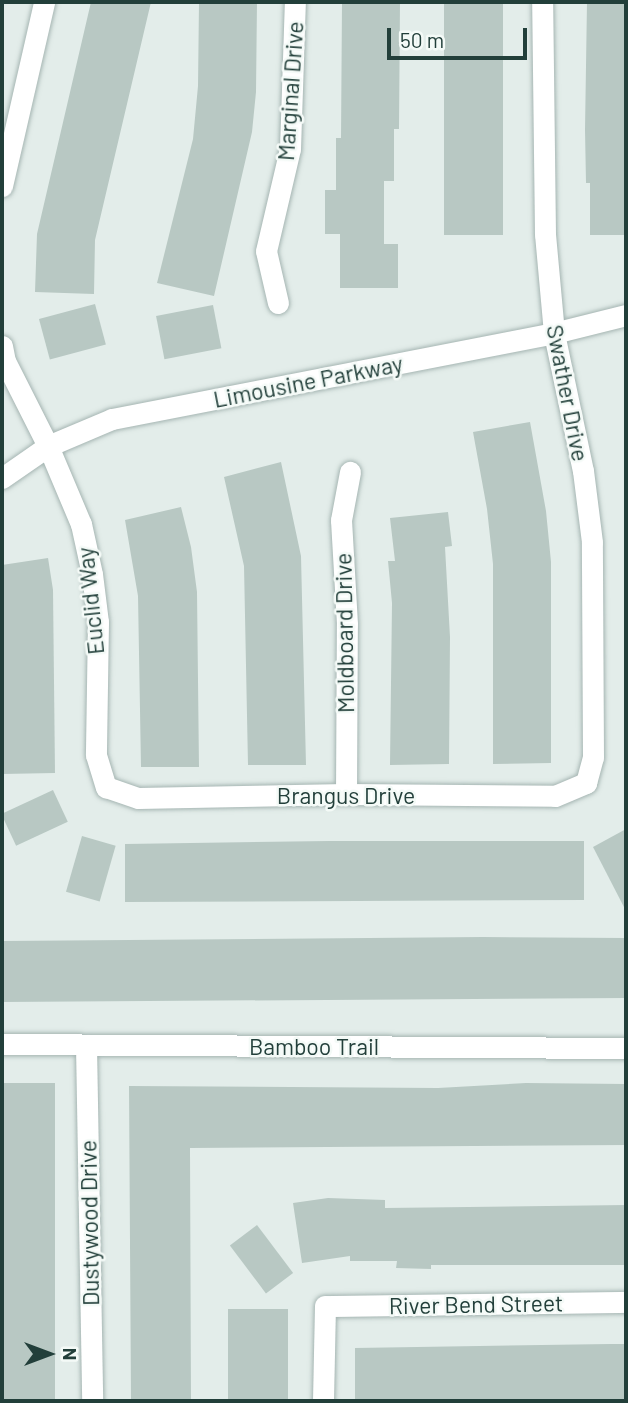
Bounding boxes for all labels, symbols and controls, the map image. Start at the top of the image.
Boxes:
scale bar [390,14,530,58]
street label: Marginal Drive [271,20,309,162]
text: 50 m [400,27,444,52]
street label: Swather Drive [541,322,595,464]
street label: Limousine Parkway [211,349,405,413]
street label: Euclid Way [71,546,109,656]
street label: Moldboard Drive [329,553,359,713]
street label: Brangus Drive [277,781,415,809]
street label: Bamboo Trail [249,1032,379,1060]
street label: Dustywood Drive [74,1140,104,1306]
street label: River Bend Street [388,1289,564,1319]
north arrow [14,1319,84,1389]
text: N [59,1348,82,1360]

